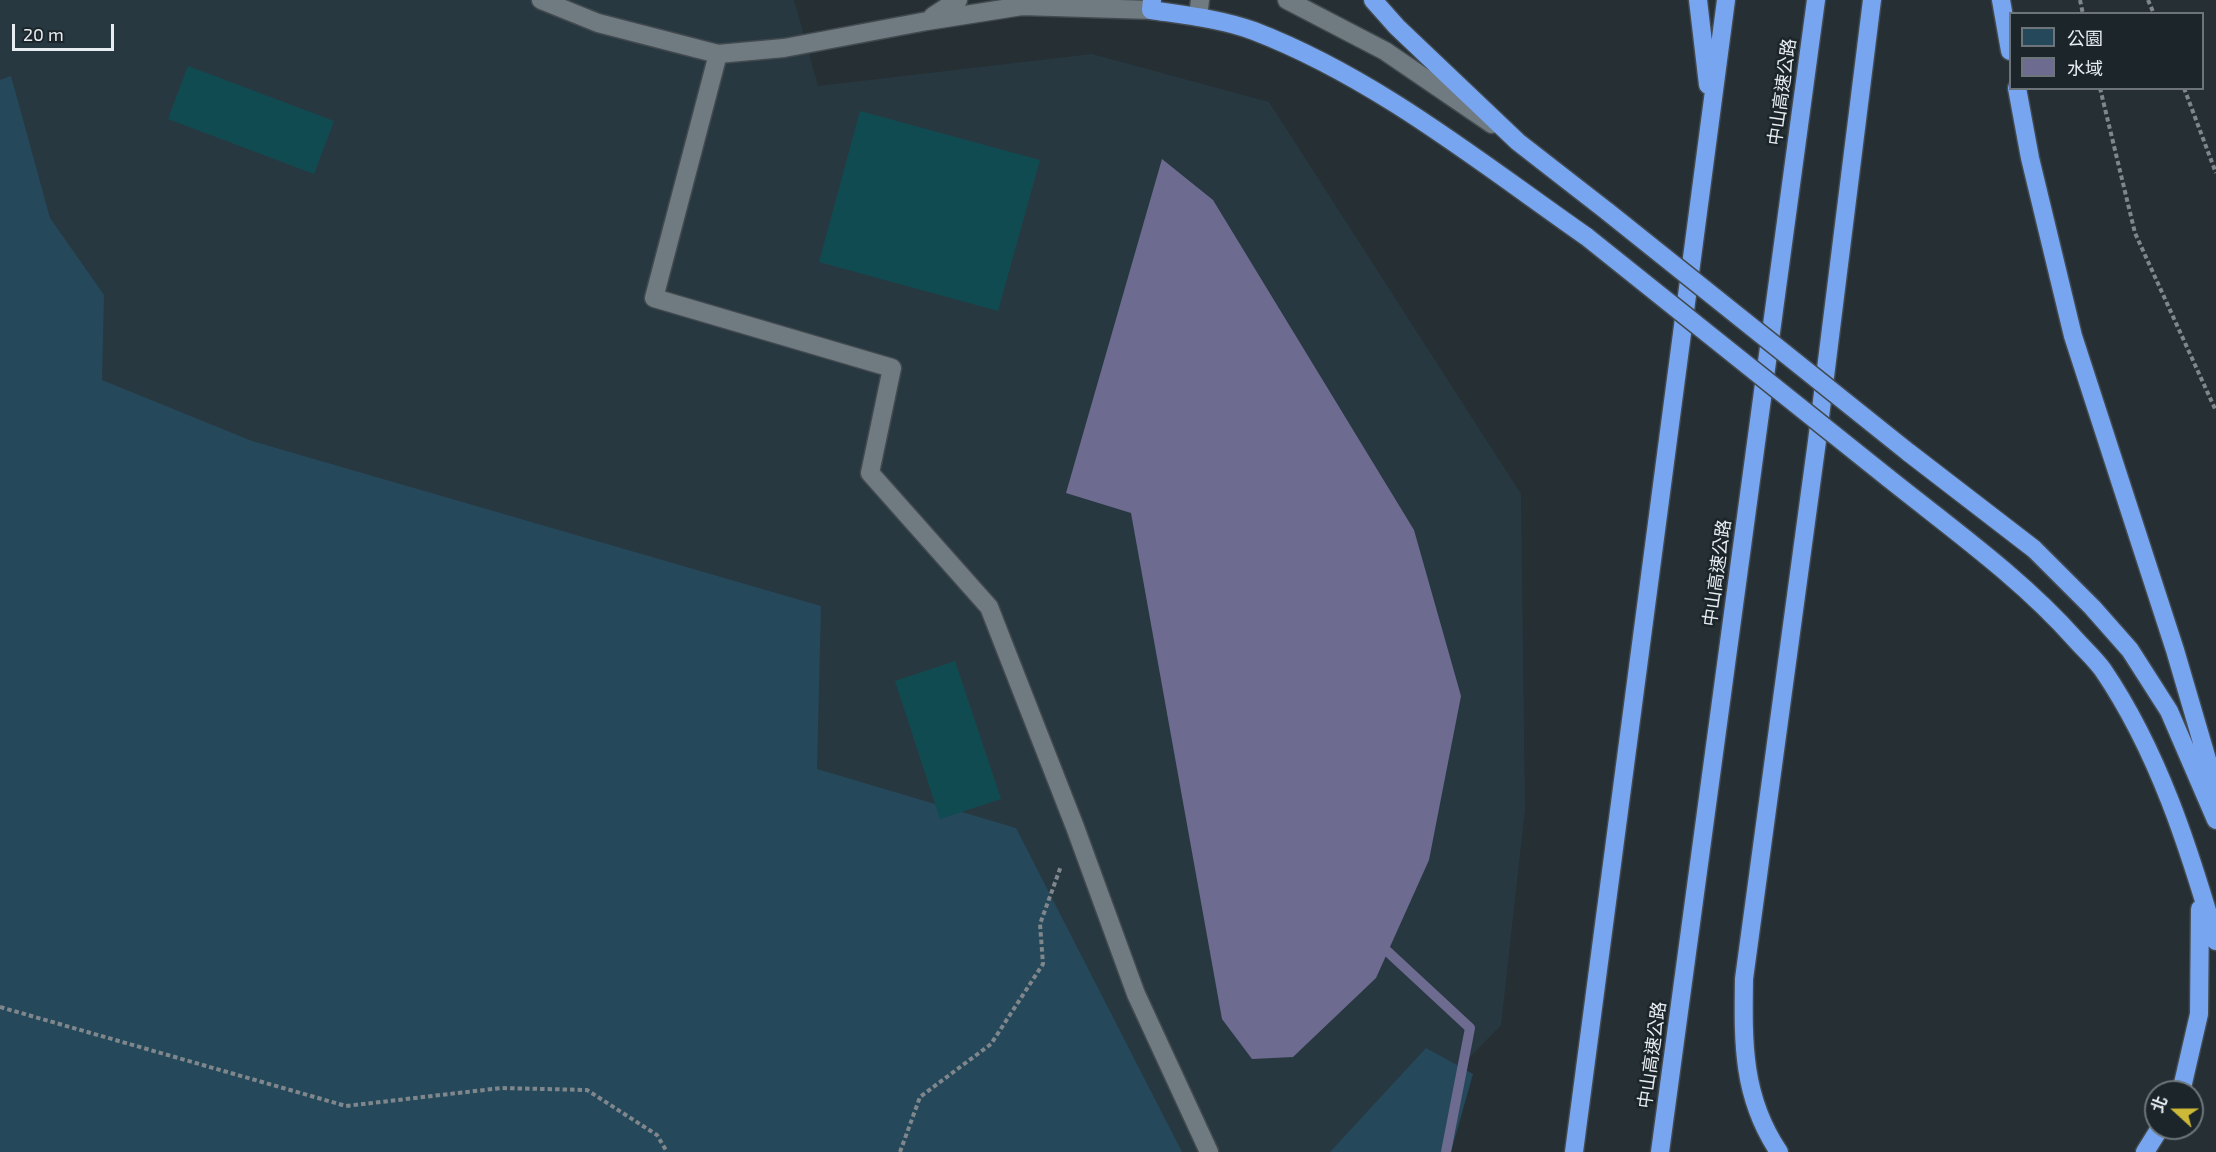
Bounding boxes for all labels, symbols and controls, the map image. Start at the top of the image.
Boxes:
scale bar [15,12,117,50]
legend [2009,12,2204,90]
text: 20 m [23,23,64,45]
text: 公園 [2067,27,2103,49]
street label: 中山高速公路 [1764,37,1800,147]
text: 水域 [2067,57,2103,79]
street label: 中山高速公路 [1699,518,1735,628]
street label: 中山高速公路 [1634,1000,1670,1110]
north arrow [2144,1080,2204,1140]
text: 北 [2147,1093,2170,1115]

